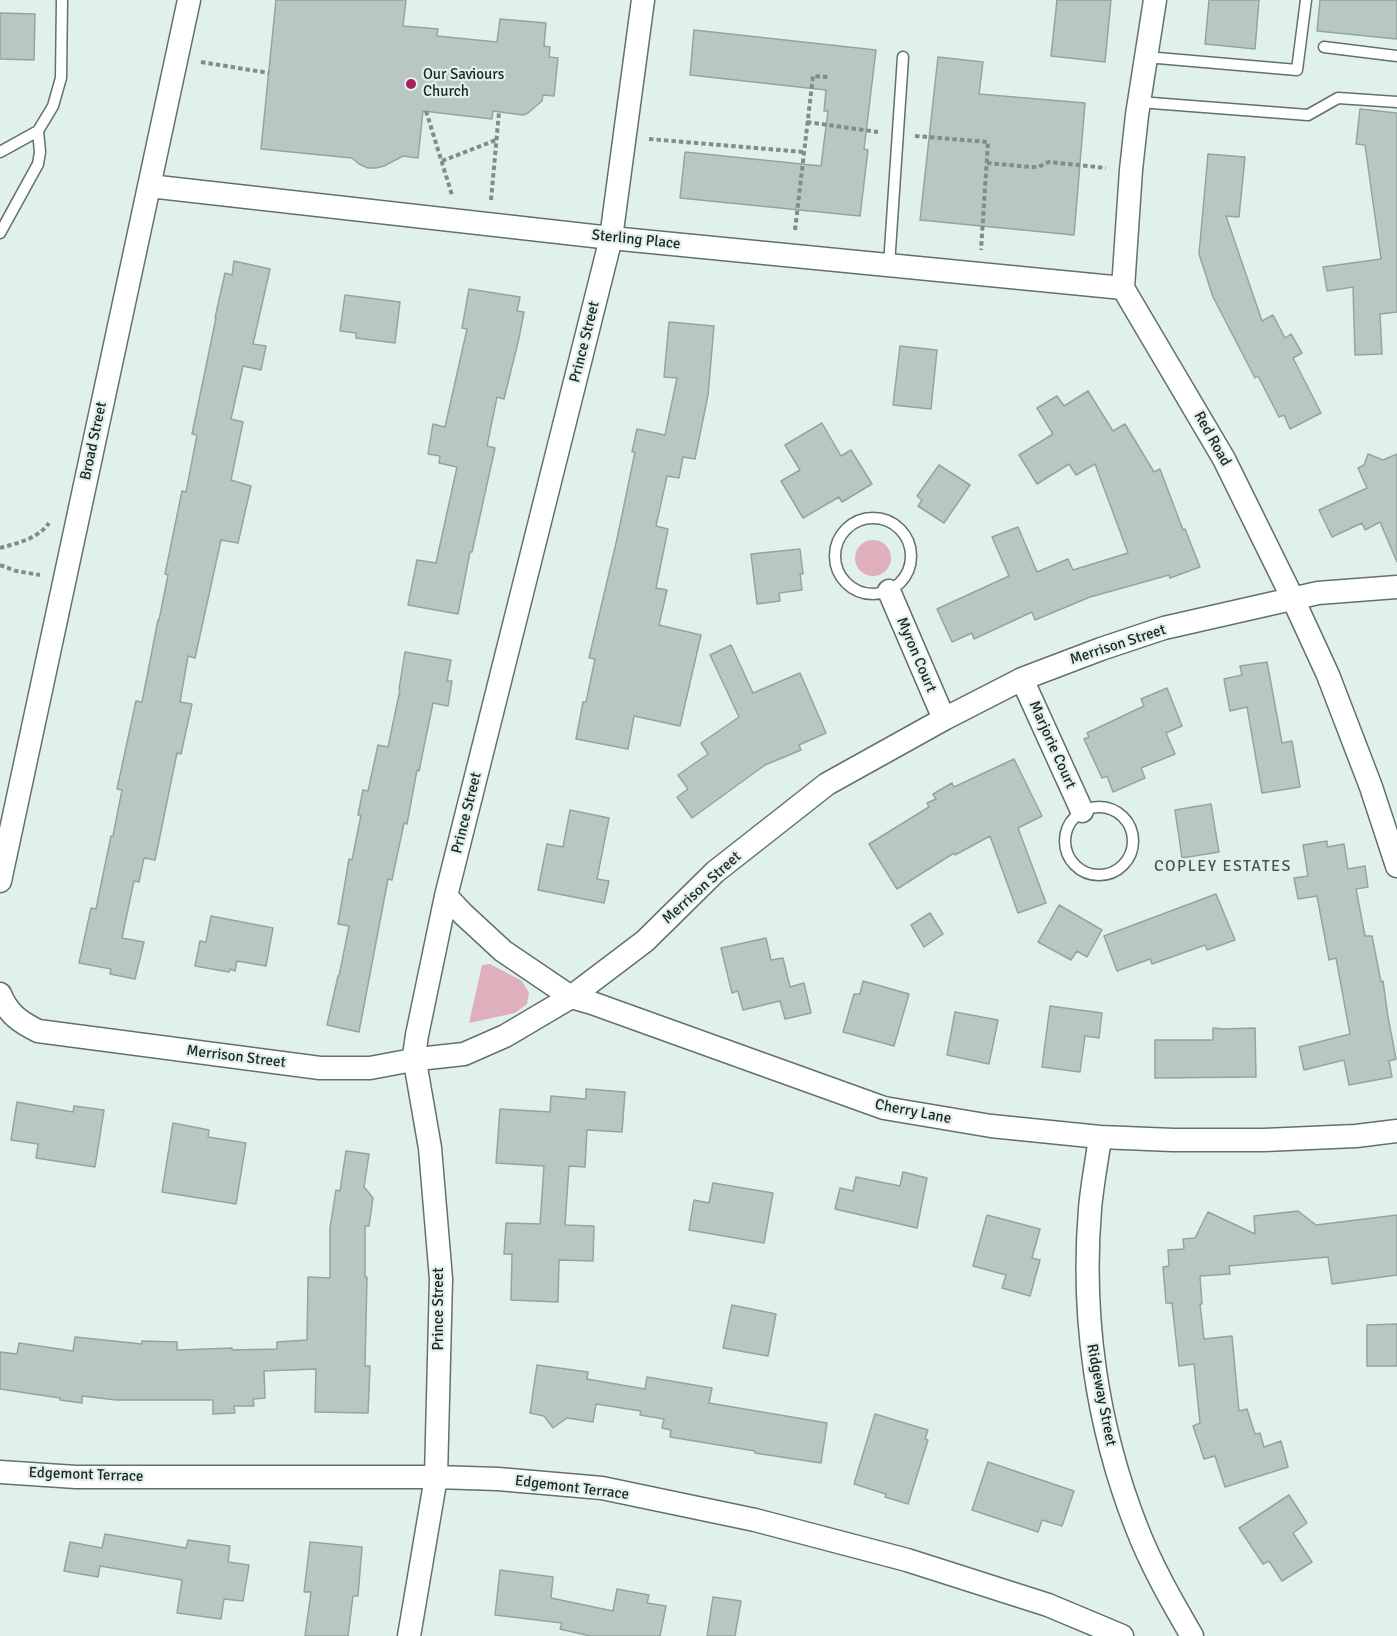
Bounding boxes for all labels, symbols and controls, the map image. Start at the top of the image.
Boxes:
place label: Our Saviours Church [423,66,504,101]
marker: Our Saviours Church [404,77,418,91]
street label: Sterling Place [591,226,681,254]
street label: Prince Street [566,299,604,385]
street label: Broad Street [77,400,111,482]
street label: Red Road [1190,409,1234,469]
street label: Myron Court [892,615,940,695]
street label: Merrison Street [1068,621,1168,669]
street label: Marjorie Court [1025,698,1079,792]
street label: Prince Street [448,770,486,856]
street label: Merrison Street [659,848,745,928]
district label: COPLEY ESTATES [1154,857,1292,877]
street label: Merrison Street [185,1042,287,1072]
street label: Cherry Lane [873,1096,953,1128]
street label: Prince Street [430,1267,448,1351]
street label: Ridgeway Street [1082,1342,1120,1448]
street label: Edgemont Terrace [28,1464,144,1486]
street label: Edgemont Terrace [514,1472,630,1504]

